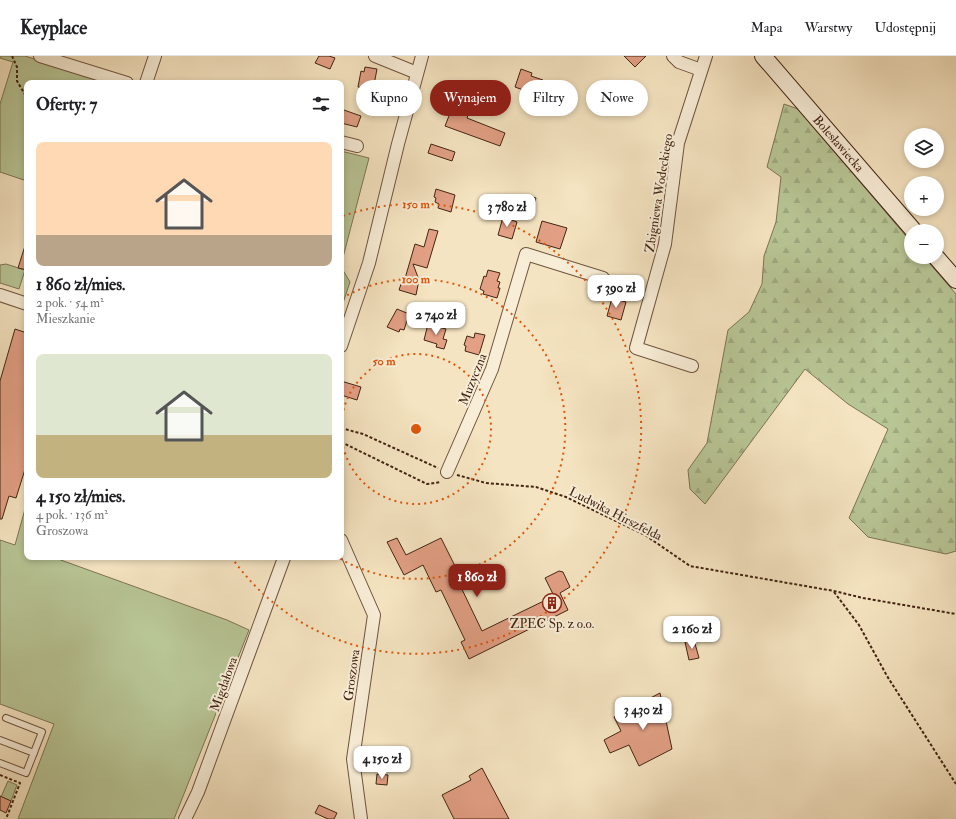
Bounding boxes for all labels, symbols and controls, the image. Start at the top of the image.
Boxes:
text: Keyplace [20,16,87,40]
text: Mapa [750,19,782,36]
text: Warstwy [804,19,853,36]
text: Udostępnij [875,19,936,36]
chip: Kupno [356,80,422,116]
chip: Wynajem [430,80,511,116]
chip: Filtry [519,80,578,116]
chip: Nowe [586,80,648,116]
icon: filters [310,93,332,115]
text: Oferty: 7 [36,94,97,115]
street label: Bolesławiecka [809,112,868,176]
map controls [904,128,944,264]
button: layers [904,128,944,168]
street label: Zbigniewa Wodeckiego [642,132,676,254]
icon: home [148,168,220,240]
button: + [904,176,944,216]
pin: 3 780 zł [466,194,548,228]
text: 150 m [402,197,430,212]
text: 3 780 zł [488,199,526,215]
button: − [904,224,944,264]
text: 100 m [402,272,431,287]
text: 1 860 zł/mies. [36,274,125,295]
pin: 5 390 zł [575,275,657,309]
text: 5 390 zł [596,280,636,296]
text: 2 pok. · 54 m² [36,295,104,311]
pin: 2 740 zł [395,302,477,336]
text: 2 740 zł [416,307,456,323]
text: Mieszkanie [36,311,95,327]
street label: Muzyczna [455,350,492,408]
text: 50 m [372,354,396,369]
icon: home [148,380,220,452]
centre of rings [409,422,423,436]
street label: Ludwika Hirszfelda [566,484,665,545]
text: 4 150 zł/mies. [36,486,125,507]
text: 4 pok. · 136 m² [36,507,108,523]
text: Groszowa [36,523,88,539]
pin: 1 860 zł [436,564,518,598]
text: 1 860 zł [457,569,497,585]
building icon: ZPEC Sp. z o.o. [541,592,563,614]
place label: ZPEC Sp. z o.o. [510,616,594,633]
pin: 2 160 zł [651,616,733,650]
text: 2 160 zł [672,621,712,637]
street label: Groszowa [340,648,364,702]
street label: Migdałowa [207,654,241,714]
pin: 3 430 zł [602,697,684,731]
text: 3 430 zł [624,702,662,718]
pin: 4 150 zł [341,746,423,780]
text: 4 150 zł [363,751,401,767]

